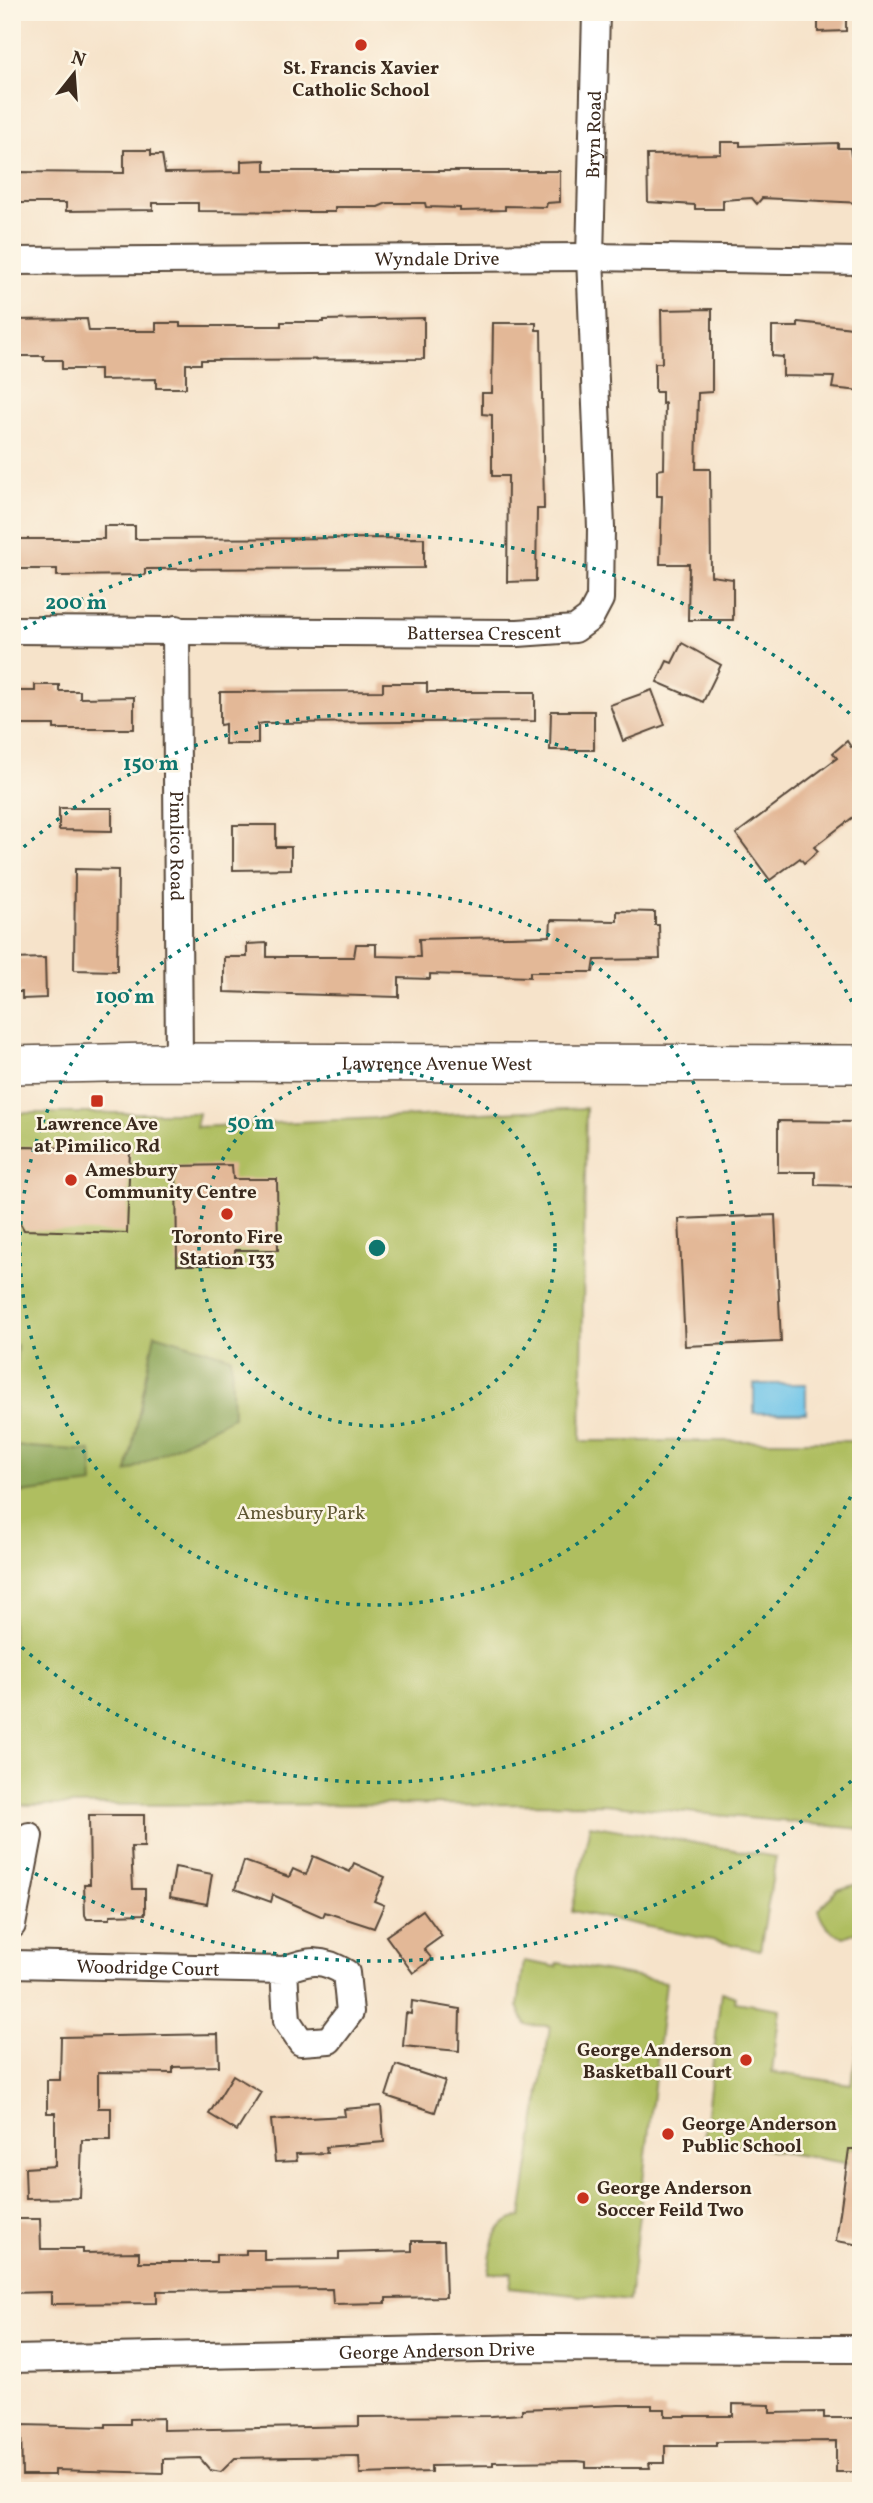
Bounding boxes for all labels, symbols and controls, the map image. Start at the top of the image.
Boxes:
marker: St. Francis Xavier Catholic School [353,37,369,53]
north arrow [38,38,108,108]
text: N [68,45,89,74]
place label: St. Francis Xavier Catholic School [283,56,439,104]
street label: Bryn Road [581,90,609,179]
street label: Wyndale Drive [374,247,500,273]
text: 200 m [45,589,107,618]
street label: Battersea Crescent [407,619,563,648]
text: 150 m [123,750,179,779]
street label: Pimlico Road [162,791,189,901]
text: 100 m [95,983,155,1012]
street label: Lawrence Avenue West [342,1052,533,1078]
marker: Lawrence Ave at Pimilico Rd [89,1093,105,1109]
text: 50 m [227,1109,275,1138]
place label: Lawrence Ave at Pimilico Rd [34,1112,160,1160]
place label: Amesbury Community Centre [85,1158,257,1206]
marker: Amesbury Community Centre [63,1172,79,1188]
marker: Toronto Fire Station 133 [219,1206,235,1222]
place label: Toronto Fire Station 133 [171,1225,283,1273]
centre of rings [365,1236,389,1260]
park label: Amesbury Park [237,1501,365,1527]
street label: Woodridge Court [76,1954,220,1984]
place label: George Anderson Basketball Court [577,2038,732,2086]
marker: George Anderson Basketball Court [738,2052,754,2068]
place label: George Anderson Public School [682,2112,837,2160]
marker: George Anderson Public School [660,2126,676,2142]
place label: George Anderson Soccer Feild Two [597,2176,752,2224]
marker: George Anderson Soccer Feild Two [575,2190,591,2206]
street label: George Anderson Drive [339,2337,535,2367]

